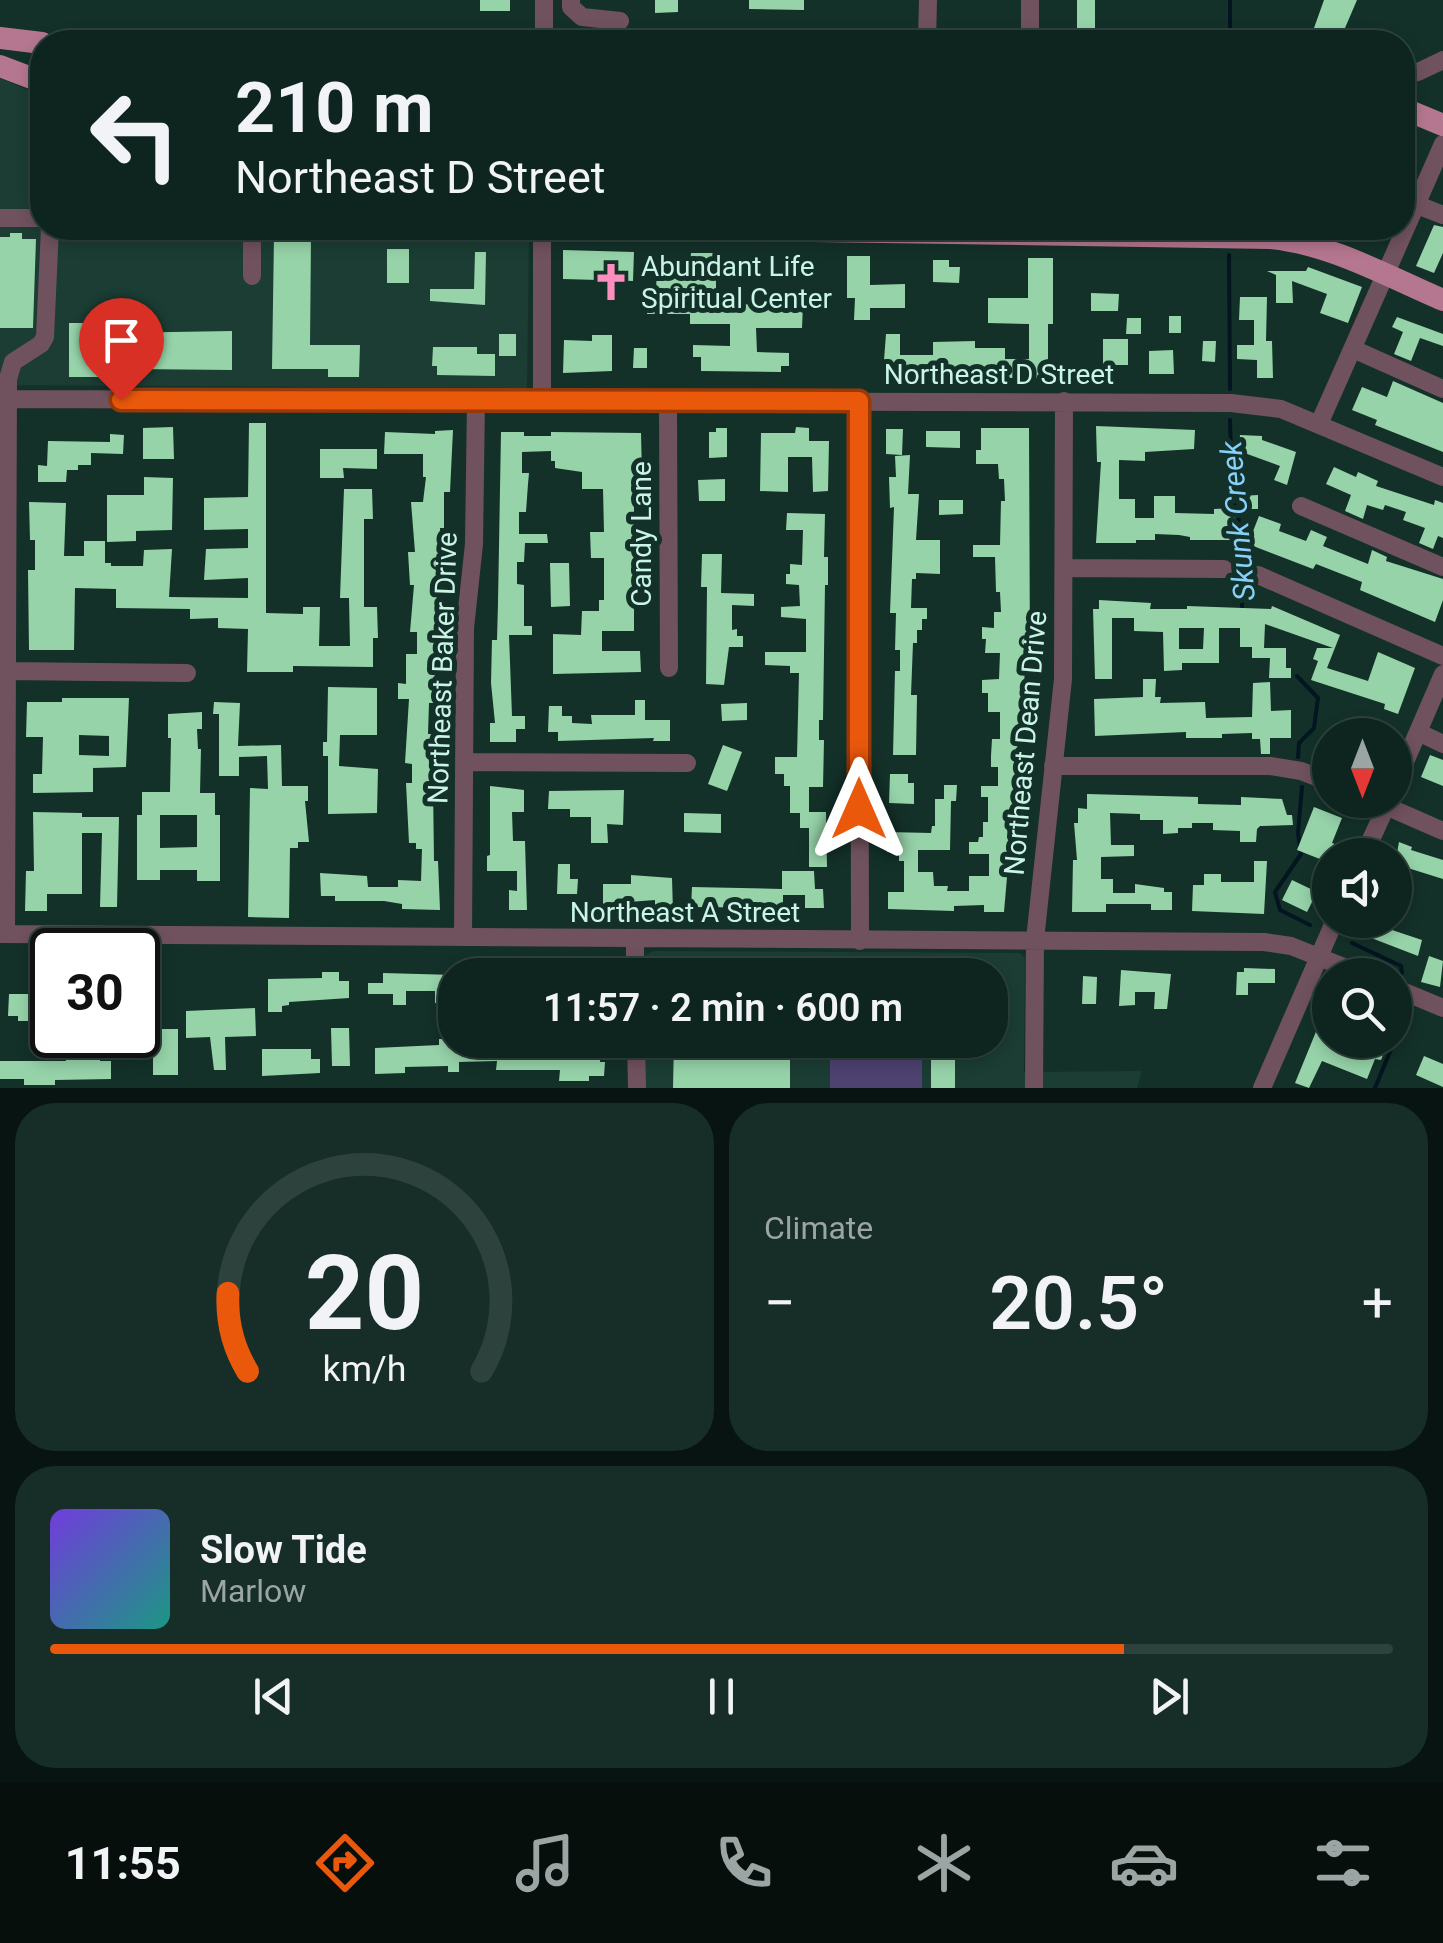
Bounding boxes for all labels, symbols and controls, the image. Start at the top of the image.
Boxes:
text: 210 m [235,67,434,149]
icon: left [70,70,200,200]
text: Northeast D Street [235,151,605,204]
place label: Abundant Life Spiritual Center [641,250,833,315]
church icon: Abundant Life Spiritual Center [590,261,632,303]
pin [79,298,164,401]
icon: arrive [94,313,149,368]
street label: Northeast D Street [884,358,1114,391]
water label: Skunk Creek [1213,438,1262,602]
street label: Candy Lane [625,461,658,607]
street label: Northeast Baker Drive [421,531,464,805]
street label: Northeast Dean Drive [998,610,1053,877]
north arrow [1312,718,1412,818]
map controls [1312,718,1412,1058]
position arrow [807,757,911,861]
button: sound [1312,838,1412,938]
street label: Northeast A Street [570,896,800,929]
speed limit sign: 30 [30,928,160,1058]
button: search [1312,958,1412,1058]
text: 11:57 · 2 min · 600 m [543,986,903,1030]
text: Climate [764,1209,873,1247]
text: 20 [305,1233,424,1354]
text: 20.5° [989,1259,1168,1347]
text: − [764,1271,795,1335]
text: + [1362,1271,1393,1335]
text: km/h [323,1348,406,1390]
text: Slow Tide [200,1528,367,1572]
text: Marlow [200,1572,306,1610]
icon: previous [246,1669,301,1724]
icon: pause [694,1669,749,1724]
icon: next [1142,1669,1197,1724]
icon: directions [310,1828,380,1898]
icon: music [510,1828,580,1898]
icon: phone [709,1828,779,1898]
icon: climate [909,1828,979,1898]
icon: car [1109,1828,1179,1898]
icon: filters [1308,1828,1378,1898]
text: 11:55 [65,1837,181,1890]

